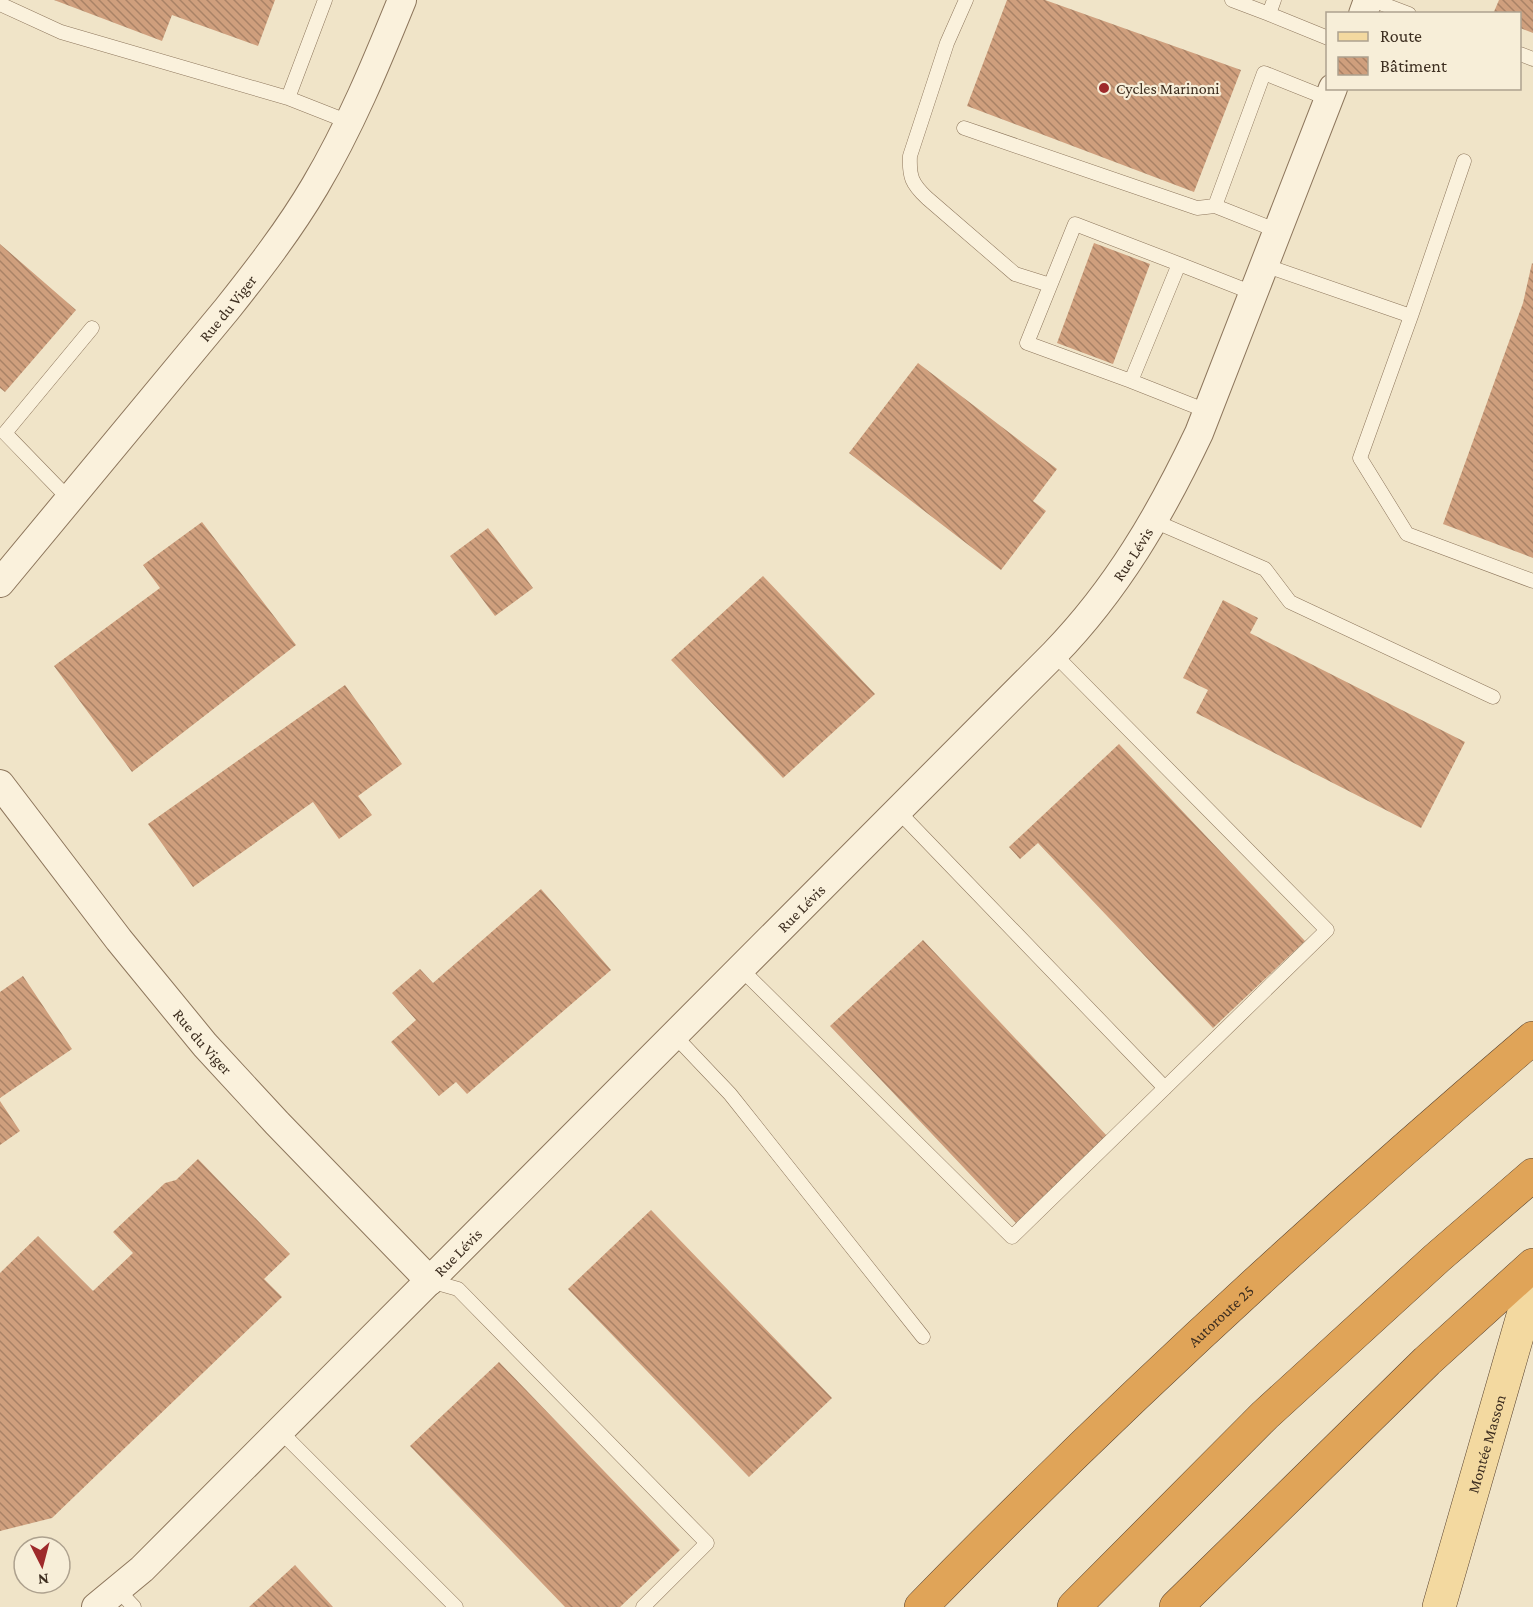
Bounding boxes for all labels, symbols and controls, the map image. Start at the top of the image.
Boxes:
legend [1326,12,1521,90]
text: Route [1380,26,1422,46]
text: Bâtiment [1380,56,1448,76]
place label: Cycles Marinoni [1116,80,1220,98]
marker: Cycles Marinoni [1097,81,1111,95]
street label: Rue du Viger [196,271,259,345]
street label: Rue Lévis [1109,524,1156,584]
street label: Rue Lévis [774,881,828,935]
street label: Rue du Viger [170,1005,236,1078]
street label: Rue Lévis [431,1225,485,1279]
street label: Autoroute 25 [1184,1281,1257,1350]
street label: Montée Masson [1464,1392,1508,1495]
north arrow [12,1535,72,1595]
text: N [37,1570,50,1588]

